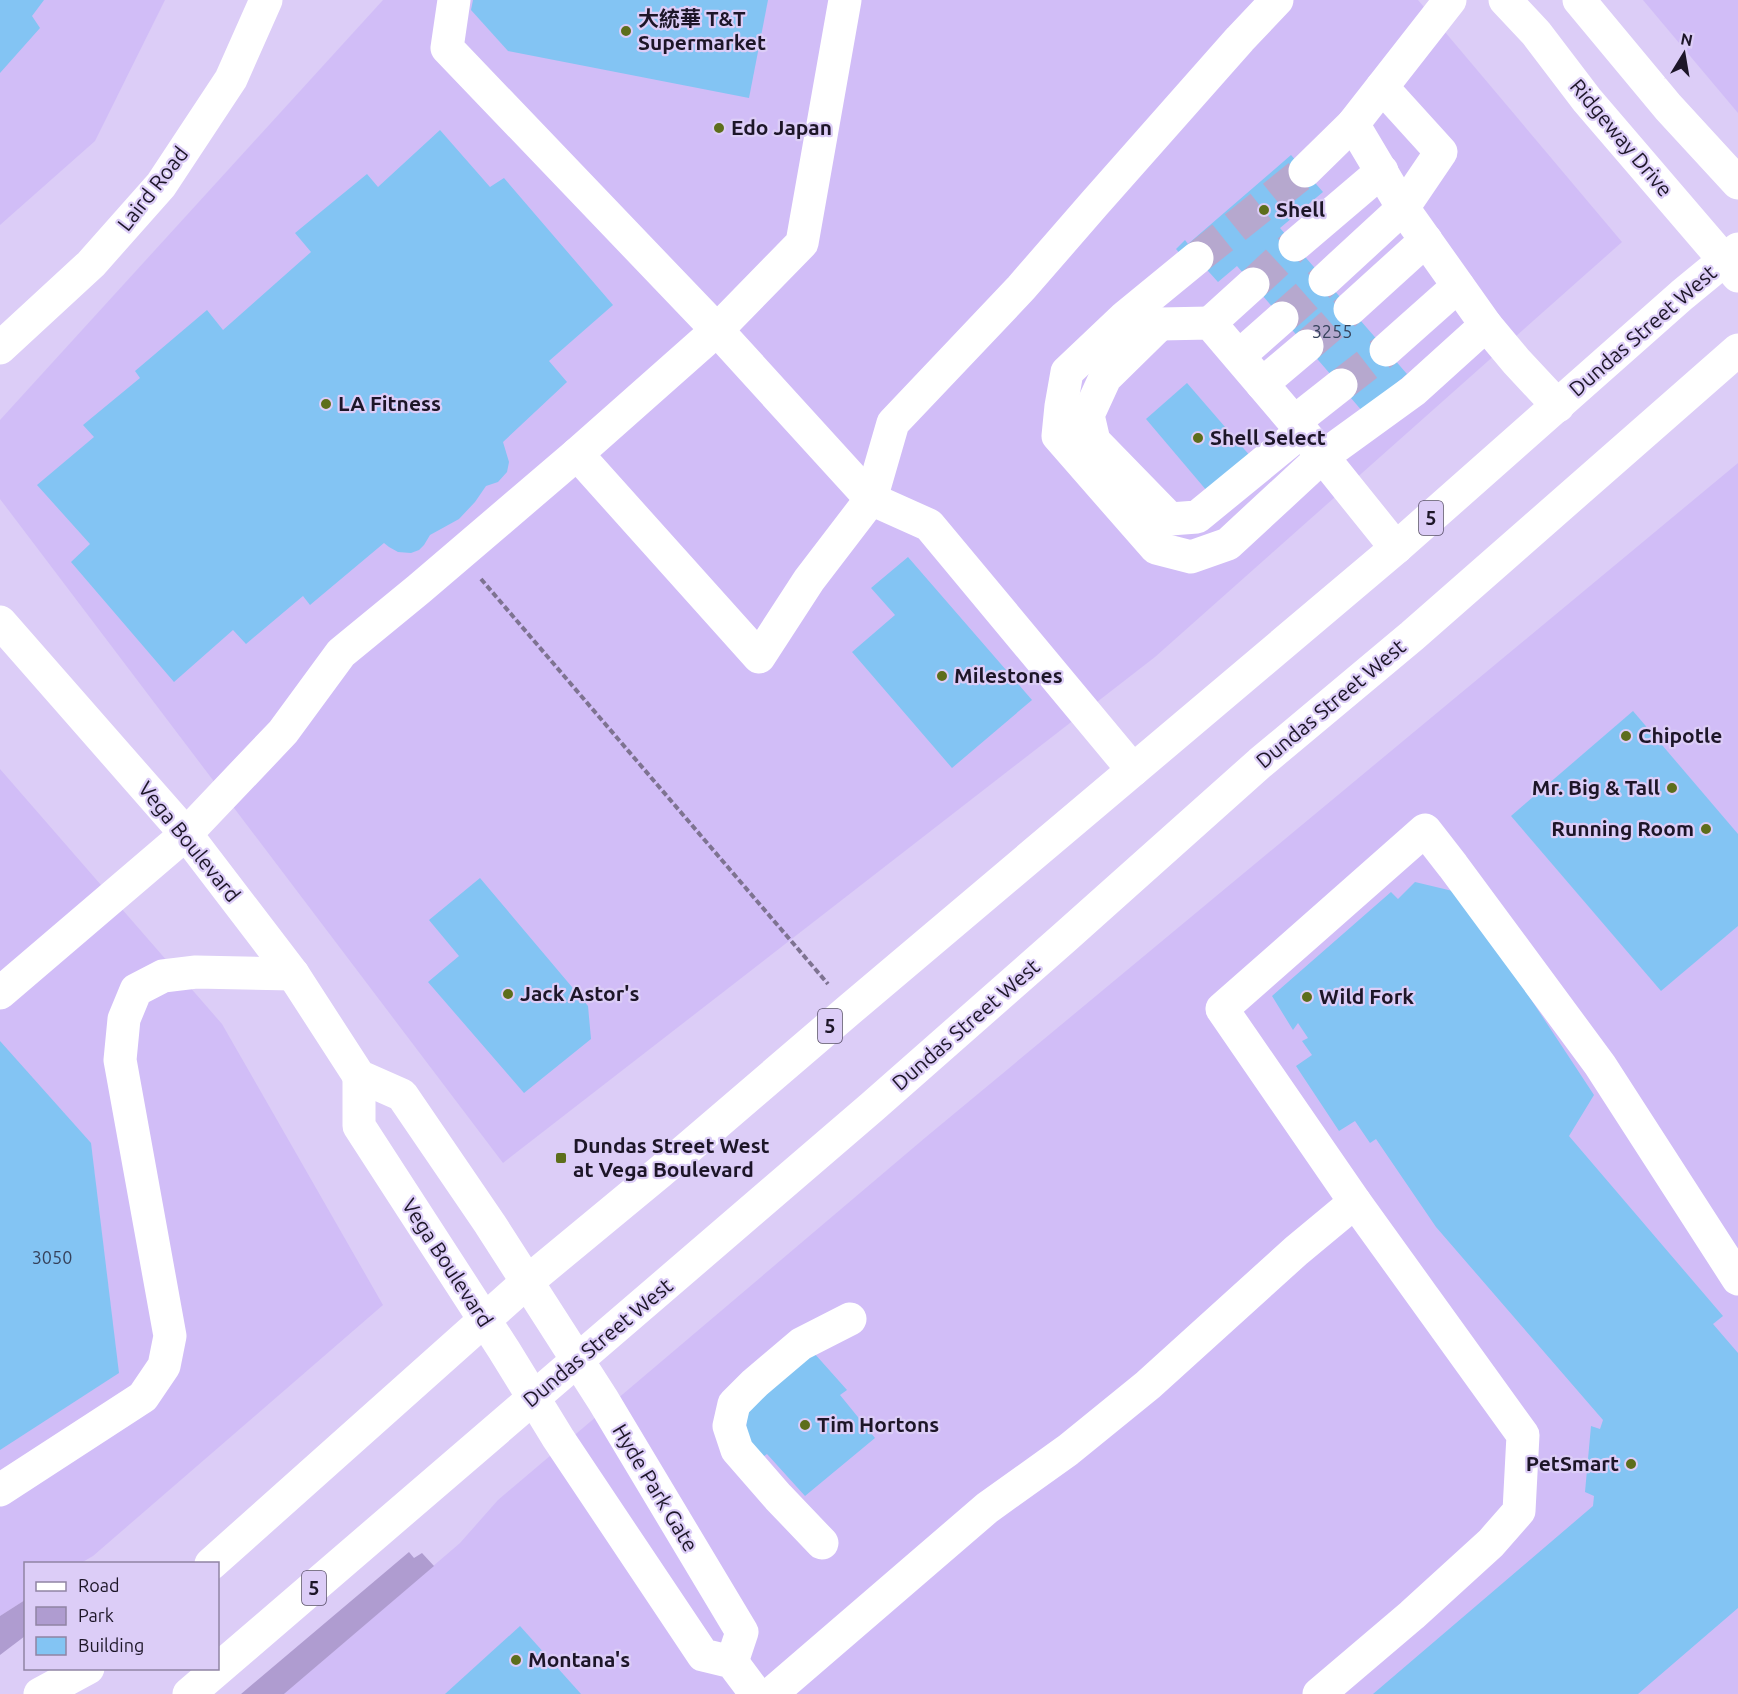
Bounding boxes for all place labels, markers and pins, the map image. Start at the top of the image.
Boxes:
place label: 大統華 T&T Supermarket [638,6,766,54]
marker: 大統華 T&T Supermarket [619,24,633,38]
place label: Edo Japan [731,115,832,139]
marker: Edo Japan [712,121,726,135]
place label: Shell [1276,197,1325,221]
marker: Shell [1257,203,1271,217]
place label: LA Fitness [338,391,441,415]
marker: LA Fitness [319,397,333,411]
place label: Shell Select [1210,425,1326,449]
marker: Shell Select [1191,431,1205,445]
place label: Milestones [954,663,1063,687]
marker: Milestones [935,669,949,683]
place label: Chipotle [1638,723,1722,747]
marker: Chipotle [1619,729,1633,743]
place label: Mr. Big & Tall [1532,775,1660,799]
marker: Mr. Big & Tall [1665,781,1679,795]
place label: Running Room [1551,816,1694,840]
marker: Running Room [1699,822,1713,836]
place label: Jack Astor's [520,981,639,1005]
place label: Wild Fork [1319,984,1414,1008]
marker: Jack Astor's [501,987,515,1001]
marker: Wild Fork [1300,990,1314,1004]
place label: Dundas Street West at Vega Boulevard [573,1133,770,1181]
marker: Dundas Street West at Vega Boulevard [554,1151,568,1165]
place label: Tim Hortons [817,1412,939,1436]
marker: Tim Hortons [798,1418,812,1432]
place label: PetSmart [1526,1451,1619,1475]
marker: PetSmart [1624,1457,1638,1471]
place label: Montana's [528,1647,630,1671]
marker: Montana's [509,1653,523,1667]

